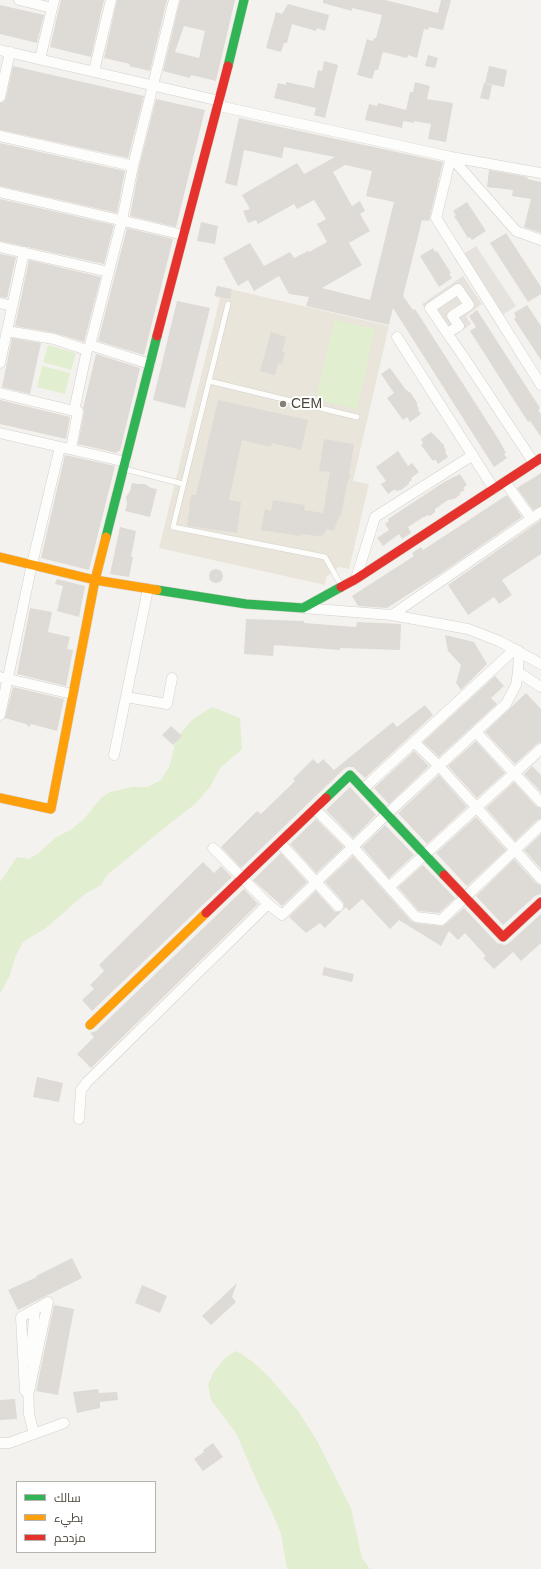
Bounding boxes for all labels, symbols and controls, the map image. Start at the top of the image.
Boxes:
place label: CEM [291,396,322,412]
marker: CEM [278,399,288,409]
legend [16,1481,156,1553]
text: سالك [54,1491,81,1505]
text: بطيء [54,1511,83,1525]
text: مزدحم [54,1531,86,1545]

